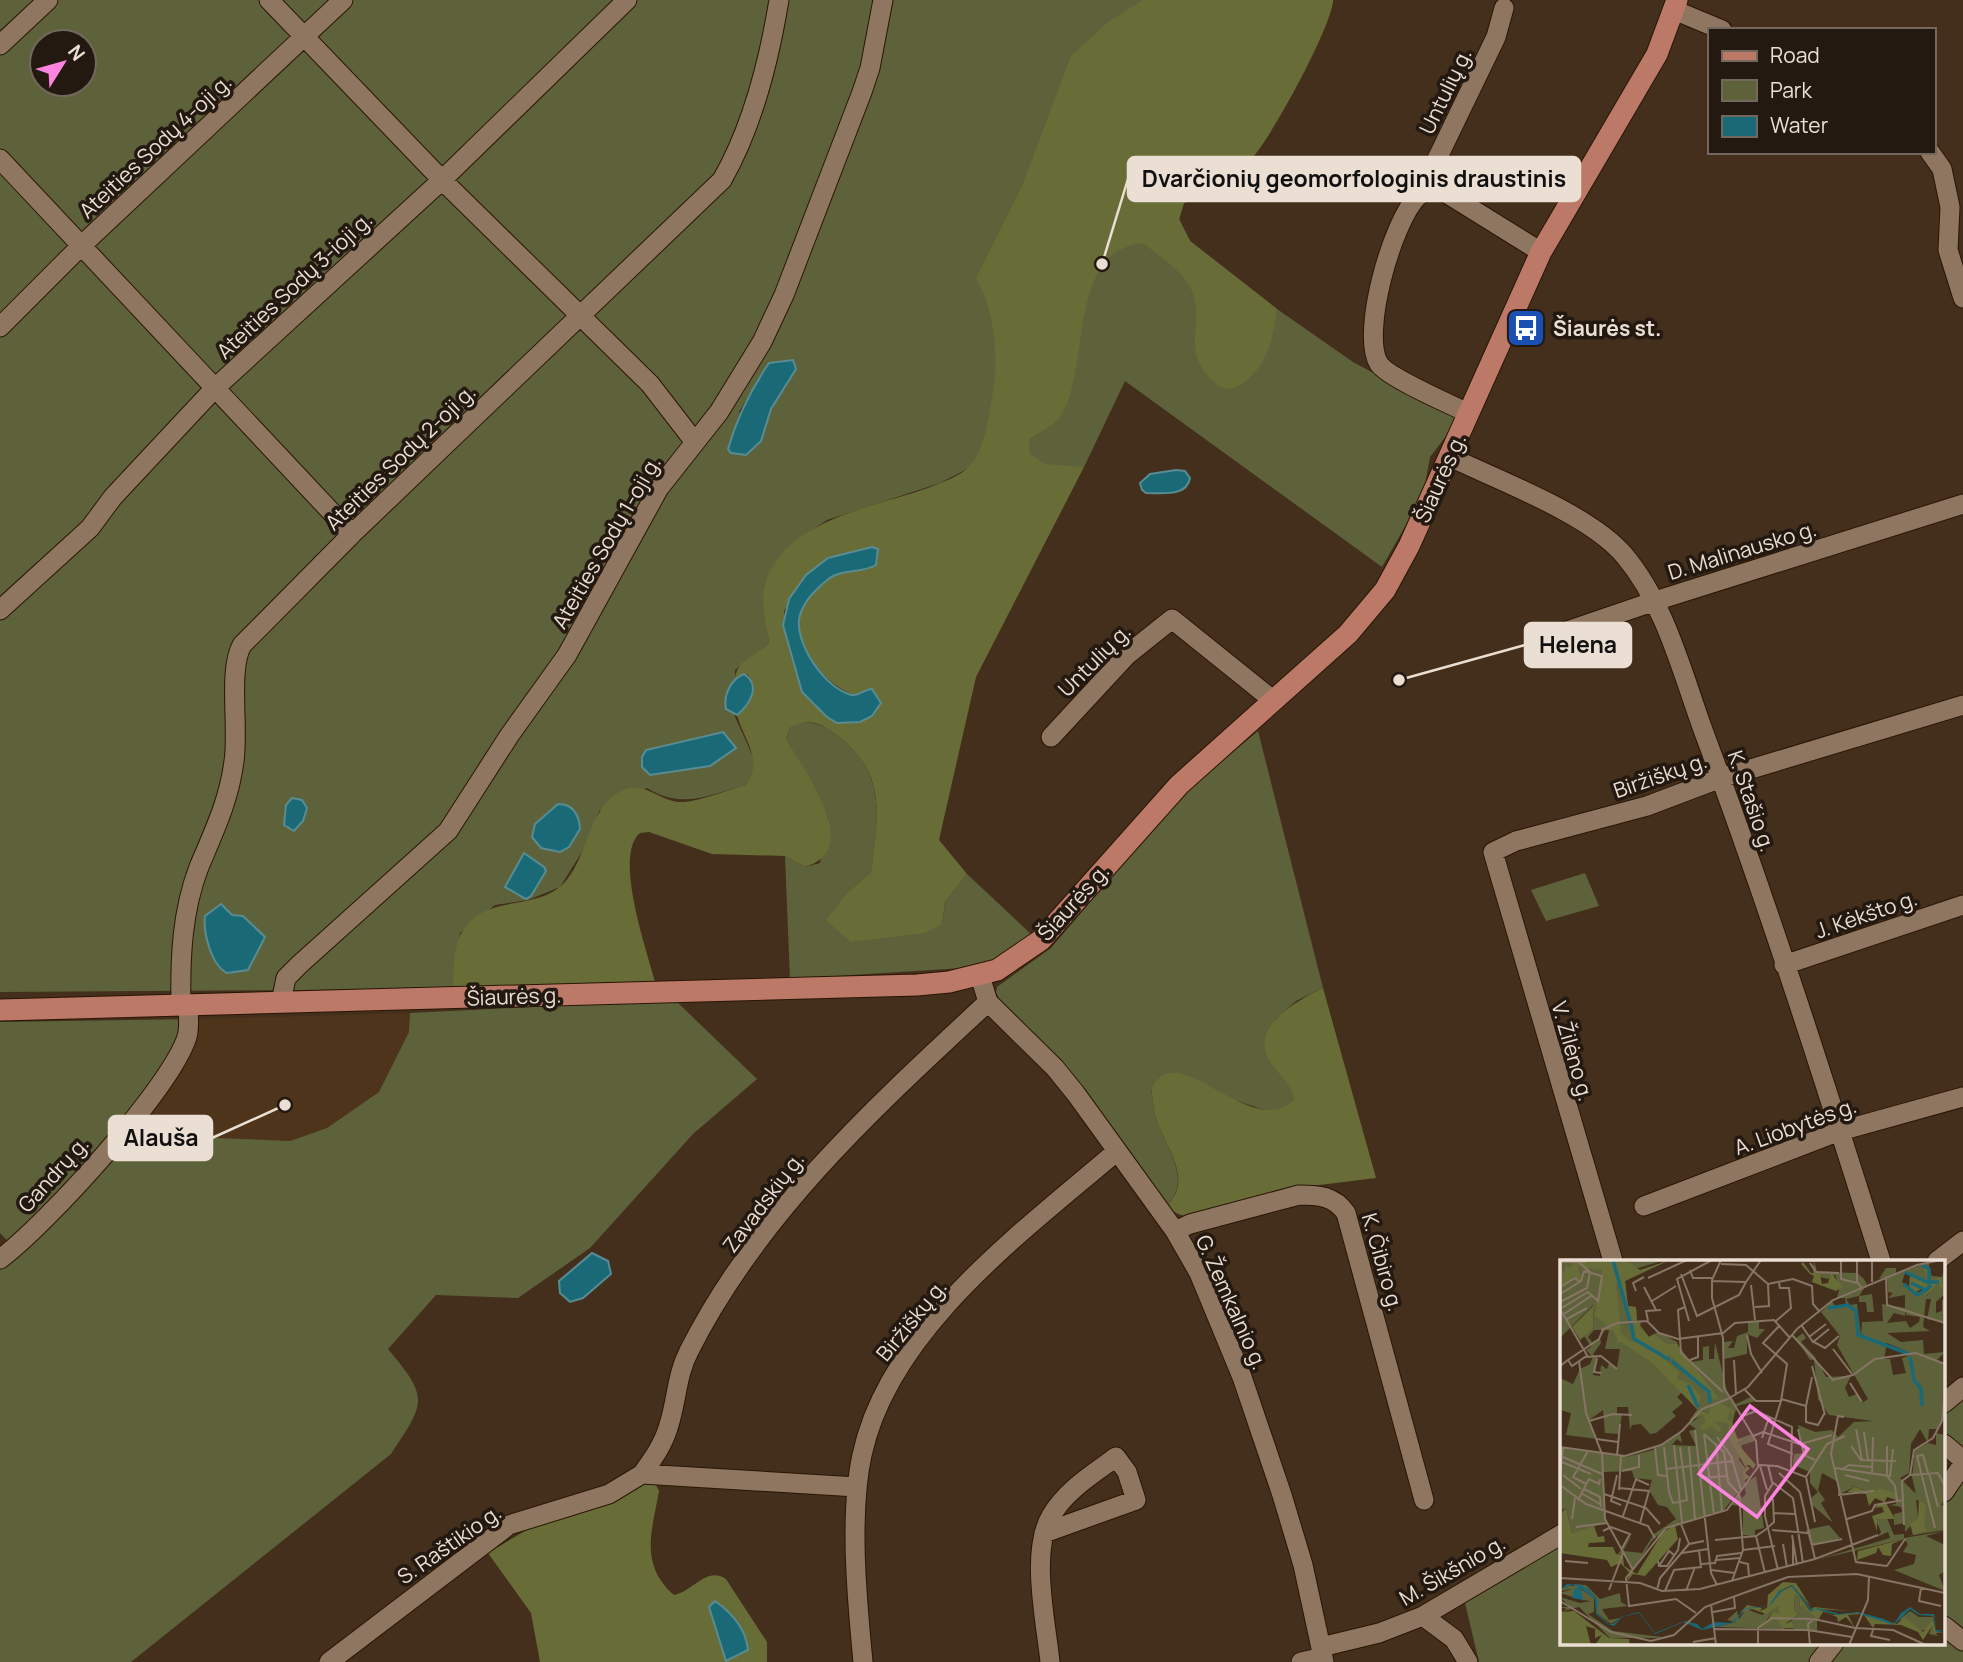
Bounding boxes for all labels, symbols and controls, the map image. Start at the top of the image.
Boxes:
north arrow [28,28,98,98]
legend [1708,28,1935,154]
text: N [62,39,91,66]
text: Road [1770,41,1820,69]
street label: Untulių g. [1412,43,1478,139]
street label: Ateities Sodų 4-oji g. [73,68,237,224]
text: Park [1770,76,1812,104]
text: Water [1770,111,1829,139]
callout: Dvarčionių geomorfologinis draustinis [1128,157,1580,201]
text: Dvarčionių geomorfologinis draustinis [1142,162,1566,194]
street label: Ateities Sodų 3-ioji g. [210,205,378,365]
bus stop icon: Šiaurės st. [1505,307,1547,349]
place label: Šiaurės st. [1553,314,1661,342]
street label: Ateities Sodų 2-oji g. [319,378,481,536]
street label: Šiaurės g. [1408,429,1472,527]
street label: Ateities Sodų 1-oji g. [545,451,667,633]
street label: D. Malinausko g. [1664,514,1820,586]
street label: Untulių g. [1051,617,1137,703]
callout: Helena [1525,623,1631,667]
text: Helena [1539,628,1617,660]
street label: Biržiškų g. [1609,746,1711,804]
street label: K. Stašio g. [1722,747,1782,855]
street label: Šiaurės g. [1031,857,1115,947]
street label: J. Kėkšto g. [1811,884,1921,944]
street label: Šiaurės g. [466,980,562,1012]
street label: V. Žilėno g. [1545,998,1601,1104]
street label: A. Liobytės g. [1730,1091,1860,1161]
callout: Alauša [109,1116,212,1160]
text: Alauša [123,1121,199,1153]
street label: Gandrų g. [11,1130,95,1218]
street label: Zavadskių g. [716,1146,810,1258]
street label: K. Čibiro g. [1356,1210,1410,1314]
street label: G. Žemkalnio g. [1190,1230,1274,1374]
inset map [1560,1260,1946,1644]
street label: Biržiškų g. [870,1273,952,1367]
street label: S. Raštikio g. [391,1498,507,1590]
street label: M. Šikšnio g. [1394,1528,1510,1612]

